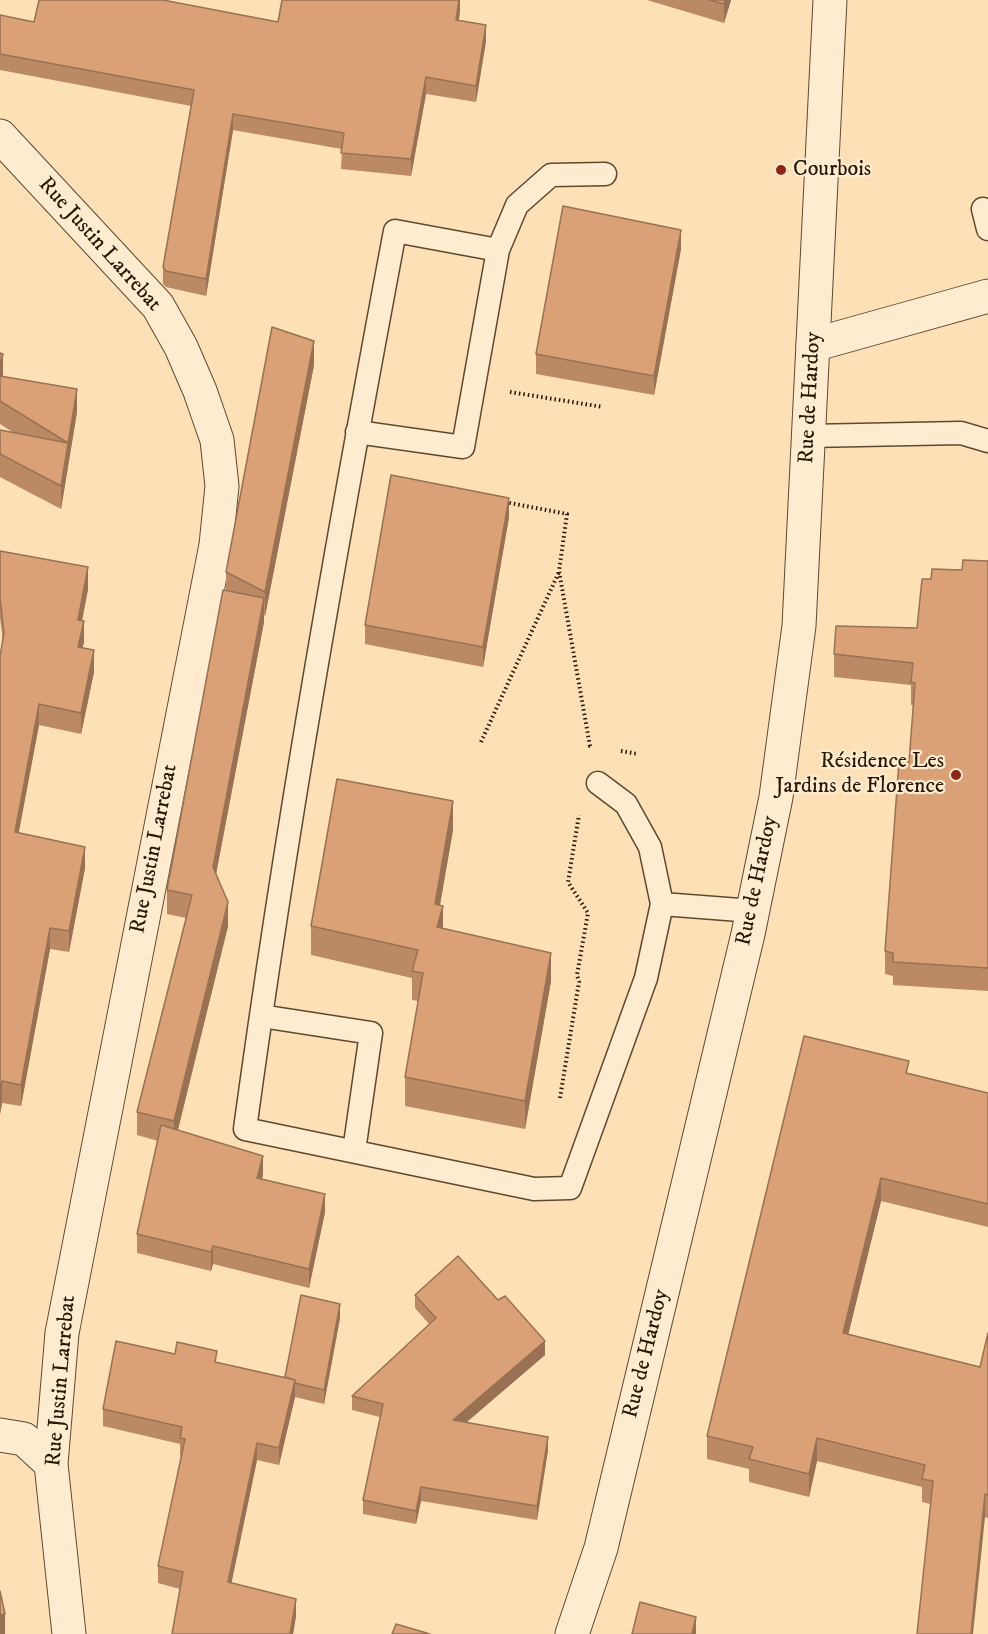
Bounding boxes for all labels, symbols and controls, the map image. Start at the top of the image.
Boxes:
place label: Courbois [793,157,871,183]
marker: Courbois [774,163,788,177]
street label: Rue Justin Larrebat [32,172,166,318]
street label: Rue de Hardoy [794,331,828,465]
place label: Résidence Les Jardins de Florence [775,749,944,800]
street label: Rue Justin Larrebat [126,762,184,936]
marker: Résidence Les Jardins de Florence [949,768,963,782]
street label: Rue de Hardoy [731,814,785,948]
street label: Rue de Hardoy [618,1287,676,1421]
street label: Rue Justin Larrebat [41,1294,83,1468]

